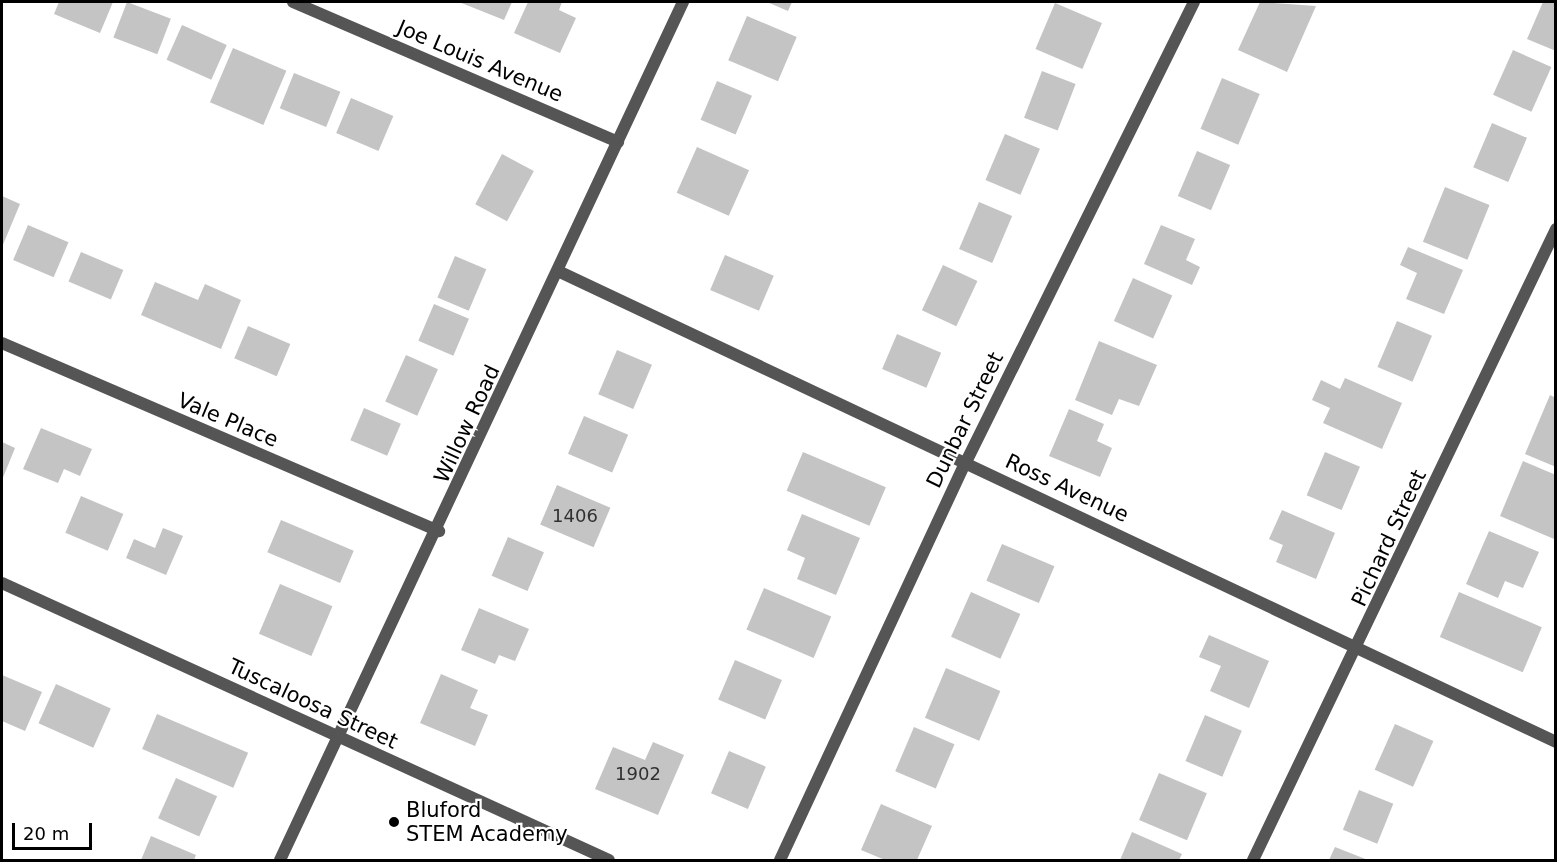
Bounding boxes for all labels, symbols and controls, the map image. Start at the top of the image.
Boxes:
street label: Joe Louis Avenue [393,15,567,107]
street label: Dunbar Street [921,348,1009,492]
street label: Willow Road [429,361,505,487]
street label: Vale Place [174,388,282,452]
street label: Ross Avenue [1001,448,1133,528]
street label: Pichard Street [1346,466,1432,610]
house number: 1406 [552,505,598,527]
street label: Tuscaloosa Street [224,654,402,754]
house number: 1902 [615,763,661,785]
place label: Bluford STEM Academy [406,797,568,847]
scale bar [15,811,94,849]
marker: Bluford STEM Academy [387,815,401,829]
text: 20 m [23,823,69,844]

